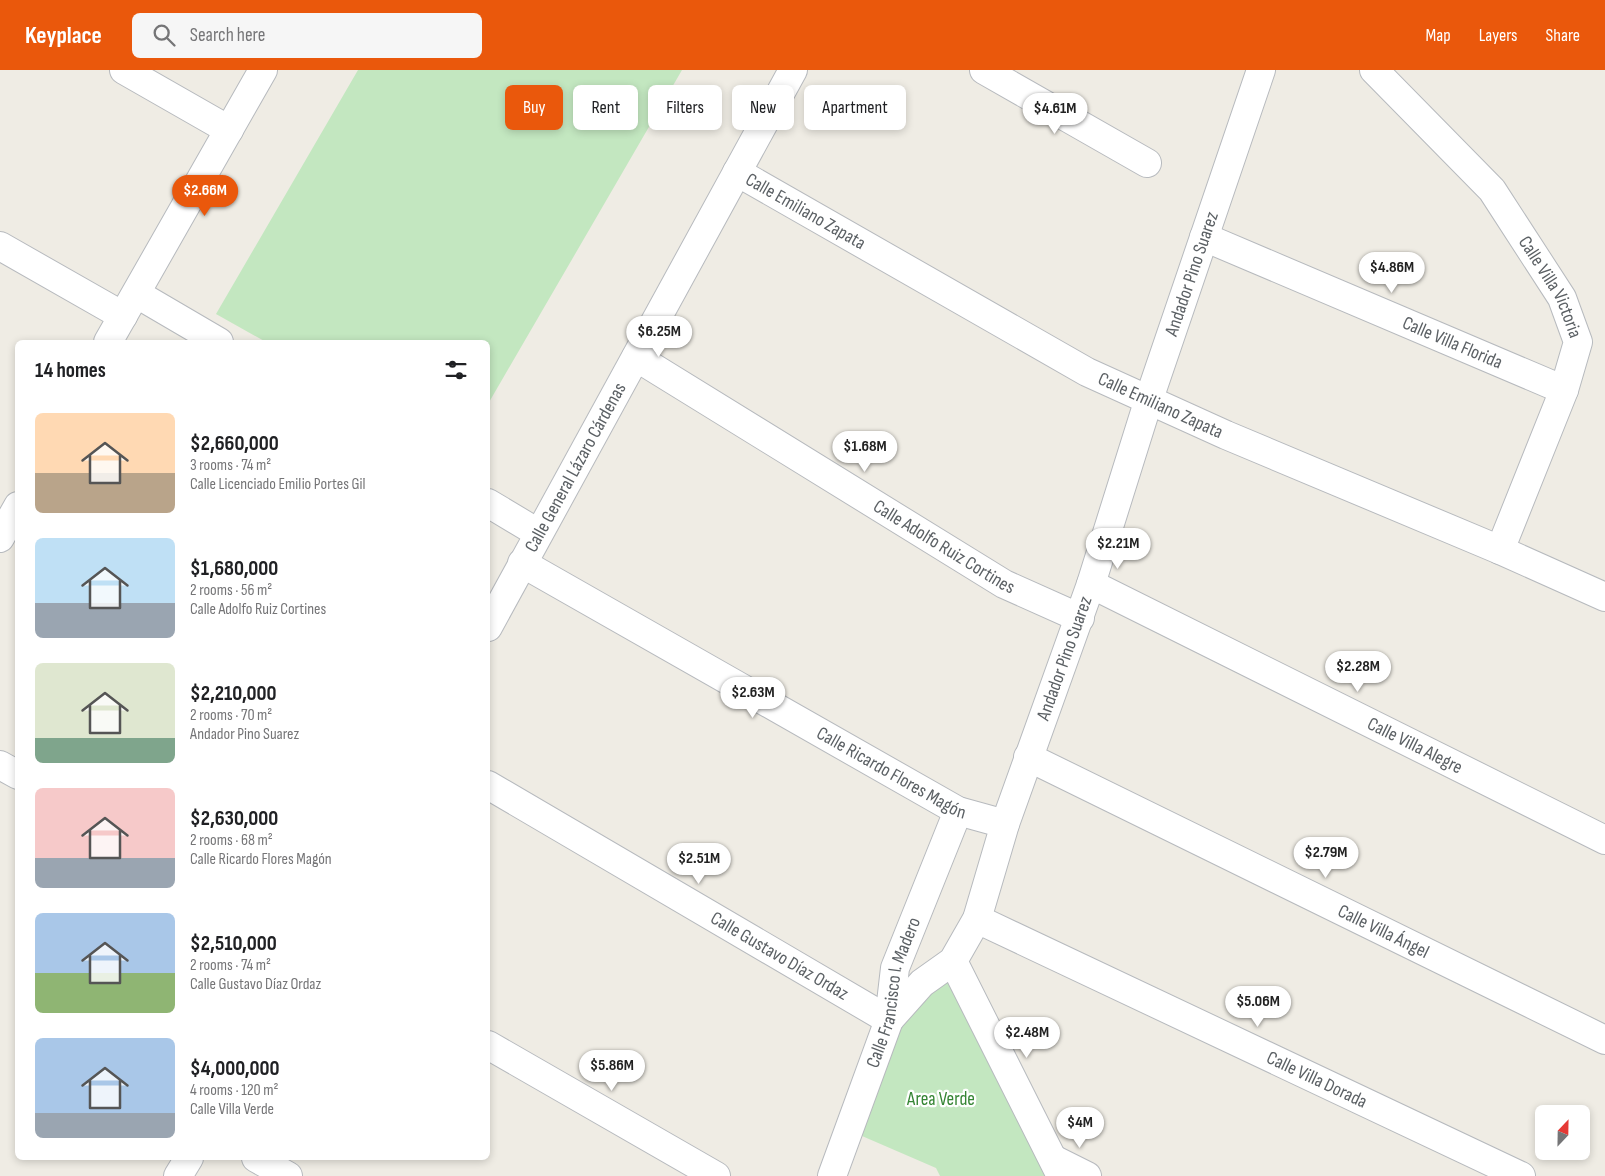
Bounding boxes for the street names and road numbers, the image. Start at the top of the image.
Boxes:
street label: Calle Emiliano Zapata [741,168,870,255]
street label: Andador Pino Suarez [1159,209,1223,340]
street label: Calle Villa Victoria [1513,232,1587,341]
street label: Calle Villa Florida [1399,311,1506,374]
street label: Calle Emiliano Zapata [1095,367,1227,444]
street label: Calle General Lázaro Cárdenas [520,378,631,556]
street label: Calle Adolfo Ruiz Cortines [869,495,1019,599]
street label: Andador Pino Suarez [1031,593,1097,724]
street label: Calle Villa Alegre [1364,712,1466,779]
street label: Calle Ricardo Flores Magón [812,721,968,824]
street label: Calle Villa Ángel [1334,899,1433,963]
street label: Calle Gustavo Díaz Ordaz [706,907,853,1005]
street label: Calle Francisco I. Madero [861,914,926,1071]
street label: Calle Villa Dorada [1263,1046,1371,1113]

